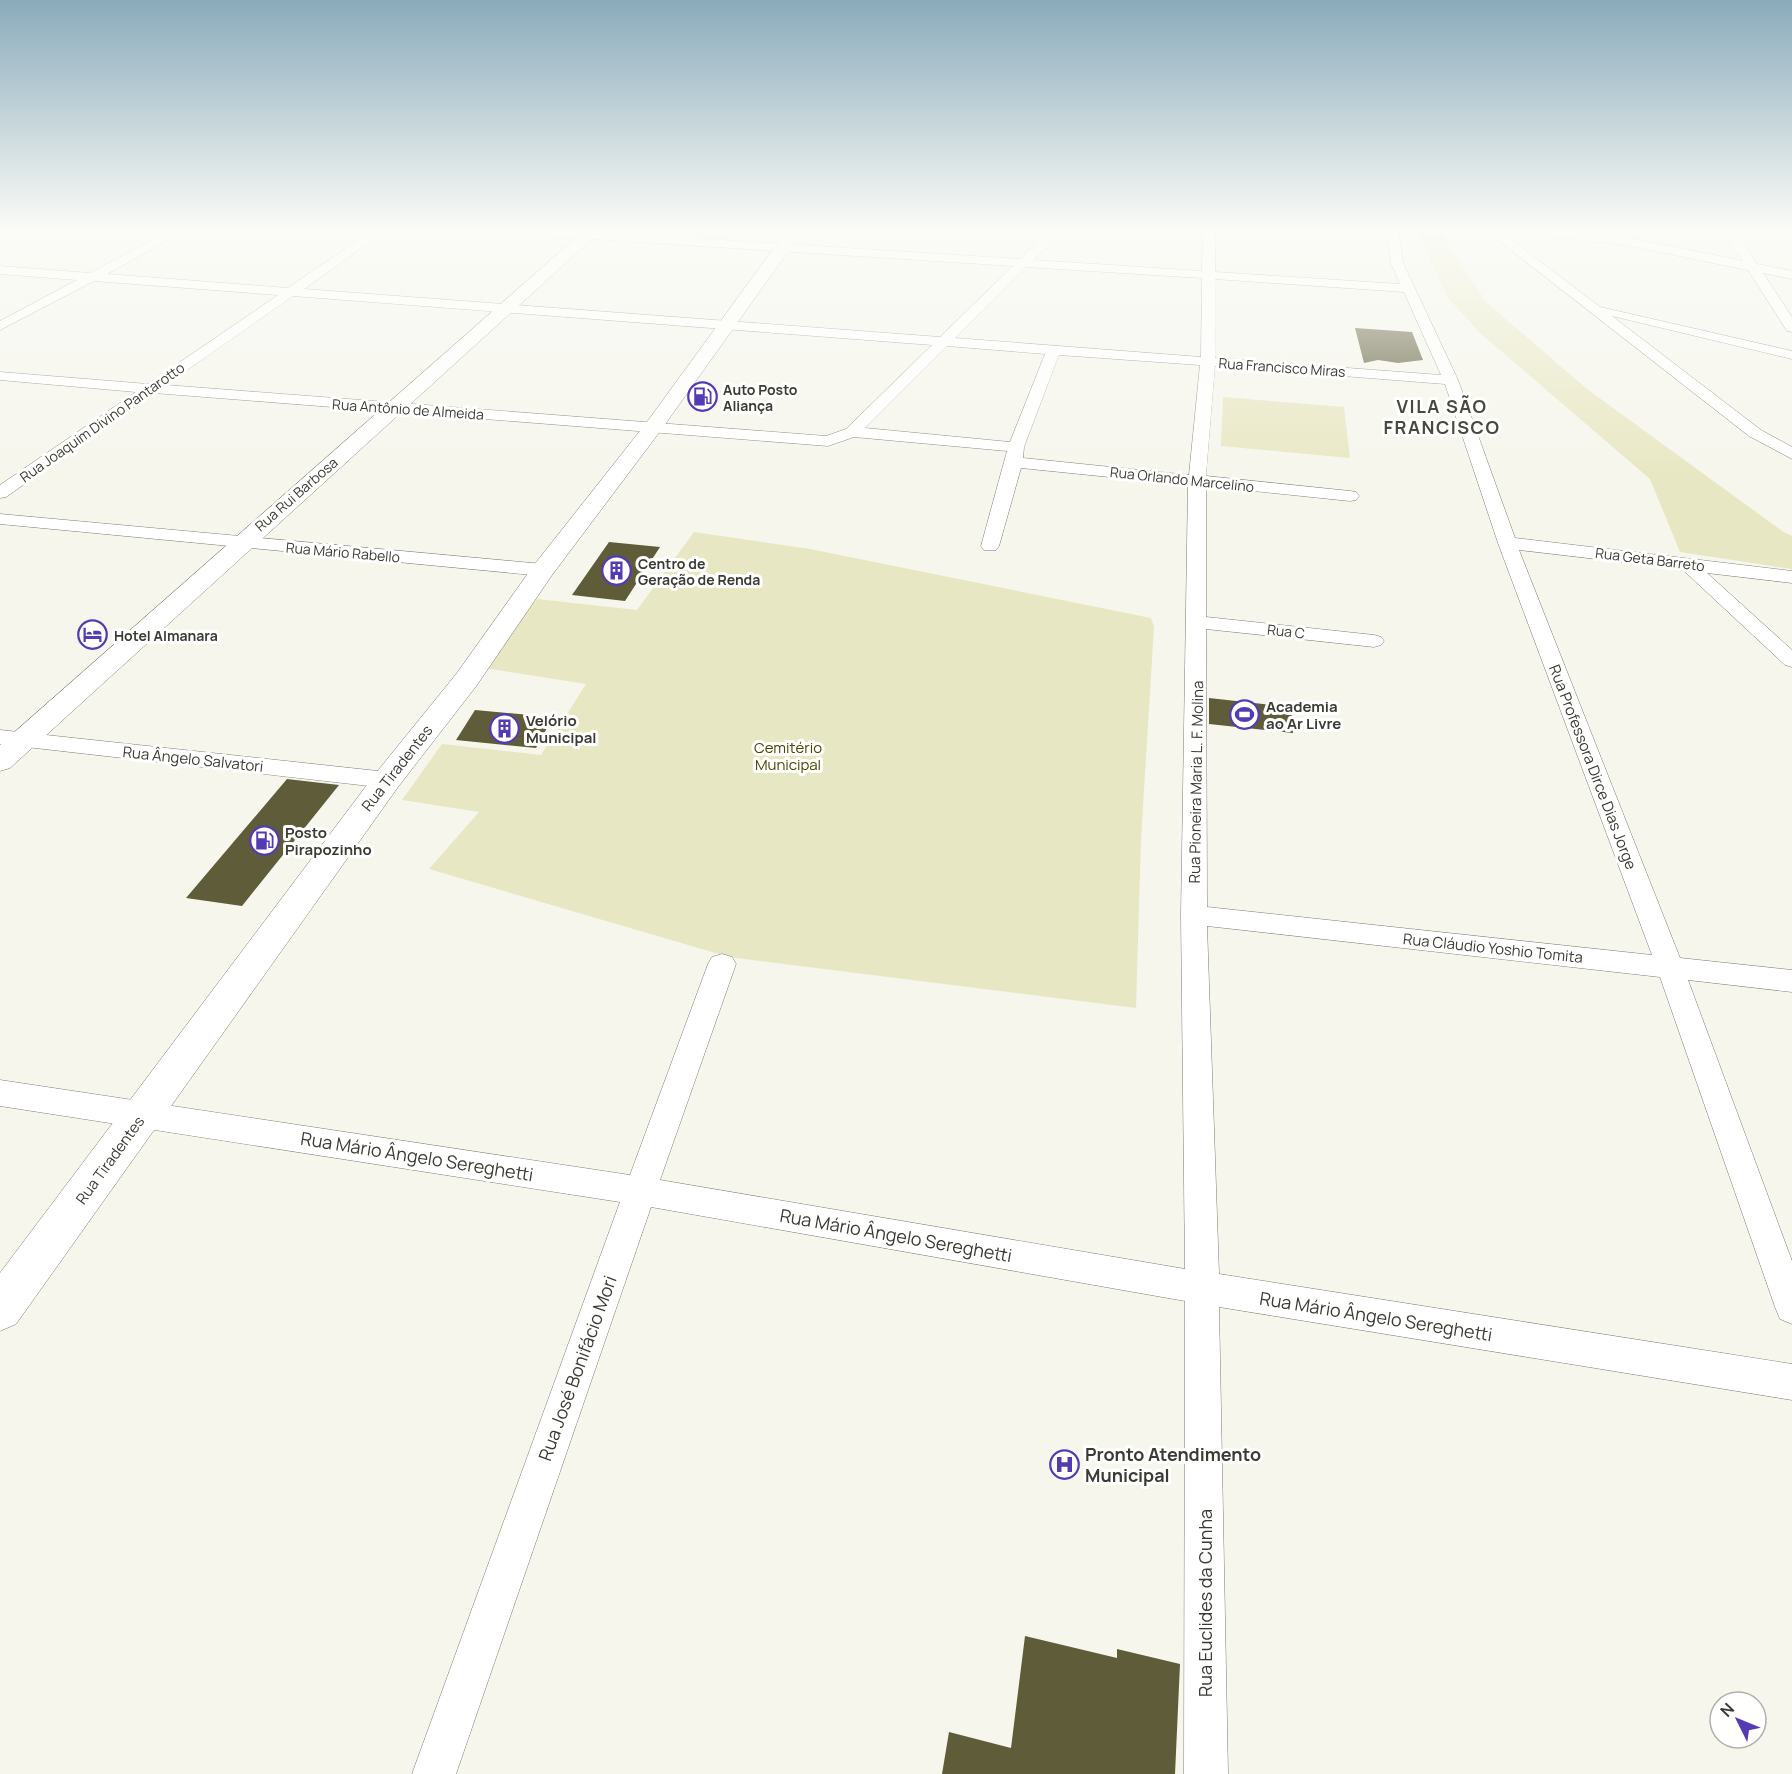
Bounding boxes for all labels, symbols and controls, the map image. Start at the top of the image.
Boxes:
street label: Rua Francisco Miras [1218,353,1346,381]
street label: Rua Joaquim Divino Pantarotto [16,358,188,486]
place label: Auto Posto Aliança [723,380,798,415]
fuel station icon: Auto Posto Aliança [686,381,718,413]
street label: Rua Antônio de Almeida [332,394,484,424]
district label: VILA SÃO FRANCISCO [1384,394,1500,439]
street label: Rua Rui Barbosa [251,453,341,535]
street label: Rua Orlando Marcelino [1109,462,1255,496]
street label: Rua Mário Rabello [285,538,401,566]
street label: Rua Geta Barreto [1594,543,1706,575]
place label: Centro de Geração de Renda [638,554,760,589]
building icon: Centro de Geração de Renda [601,555,633,587]
hotel icon: Hotel Almanara [77,619,109,651]
street label: Rua C [1266,620,1306,642]
place label: Hotel Almanara [114,626,218,645]
street label: Rua Professora Dirce Dias Jorge [1544,662,1642,873]
street label: Rua Pioneira Maria L. F. Molina [1184,680,1208,884]
place label: Academia ao Ar Livre [1266,696,1341,734]
sports icon: Academia ao Ar Livre [1229,699,1261,731]
place label: Velório Municipal [526,710,597,748]
building icon: Velório Municipal [489,713,521,745]
street label: Rua Tiradentes [357,720,437,816]
park label: Cemitério Municipal [754,737,822,775]
street label: Rua Ângelo Salvatori [122,741,264,777]
place label: Posto Pirapozinho [285,822,372,860]
fuel station icon: Posto Pirapozinho [248,825,280,857]
street label: Rua Cláudio Yoshio Tomita [1402,928,1584,968]
street label: Rua Tiradentes [71,1112,149,1208]
street label: Rua Mário Ângelo Sereghetti [299,1126,535,1186]
street label: Rua Mário Ângelo Sereghetti [778,1203,1014,1267]
street label: Rua José Bonifácio Mori [532,1272,622,1464]
street label: Rua Mário Ângelo Sereghetti [1258,1286,1494,1346]
place label: Pronto Atendimento Municipal [1085,1442,1261,1487]
hospital icon: Pronto Atendimento Municipal [1048,1448,1080,1480]
street label: Rua Euclides da Cunha [1193,1509,1217,1697]
north arrow [1708,1690,1768,1750]
text: N [1715,1698,1739,1721]

